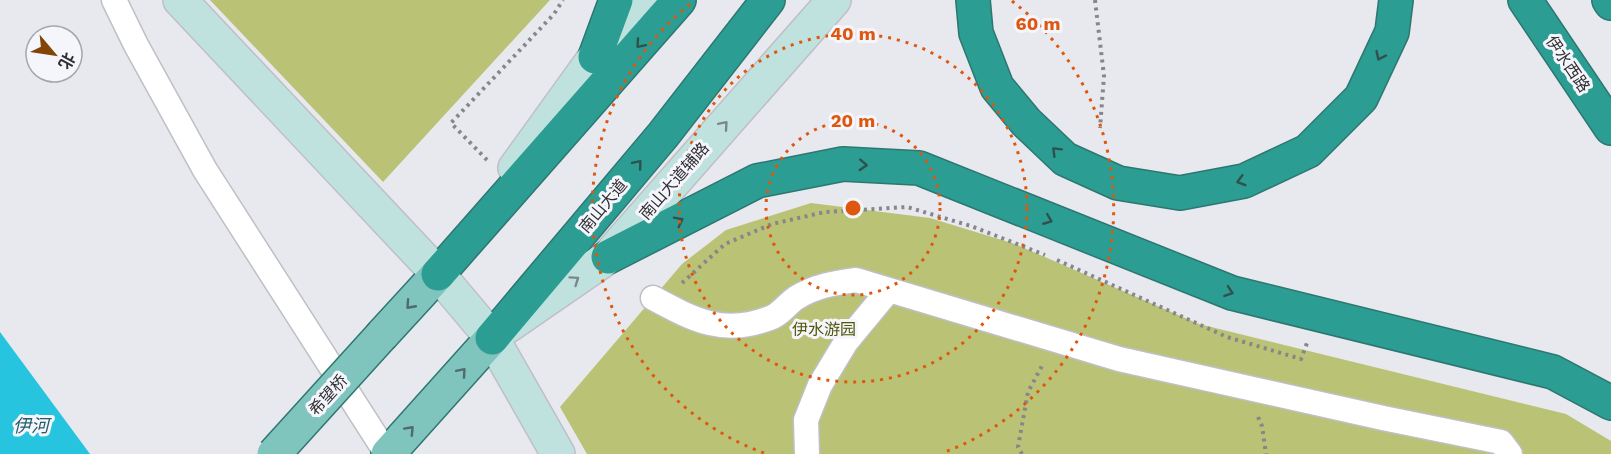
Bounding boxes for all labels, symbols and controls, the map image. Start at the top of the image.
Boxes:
text: 60 m [1016,13,1060,34]
text: 40 m [830,23,876,44]
north arrow [24,24,84,84]
street label: 伊水西路 [1542,32,1594,96]
one-way arrow [636,37,647,48]
text: 北 [54,49,79,73]
one-way arrow [1376,49,1388,60]
text: 20 m [831,110,875,131]
one-way arrow [717,121,728,132]
street label: 南山大道辅路 [635,139,713,223]
one-way arrow [1053,148,1064,159]
one-way arrow [858,159,867,172]
one-way arrow [631,160,642,171]
one-way arrow [1236,174,1247,186]
street label: 南山大道 [575,175,631,237]
centre of rings [843,198,863,218]
one-way arrow [1041,213,1052,225]
one-way arrow [672,216,683,228]
one-way arrow [568,276,579,287]
one-way arrow [1223,284,1234,297]
one-way arrow [406,298,417,308]
park label: 伊水游园 [792,320,856,339]
one-way arrow [455,368,466,379]
street label: 希望桥 [305,371,351,419]
water label: 伊河 [13,415,52,436]
one-way arrow [403,426,414,437]

